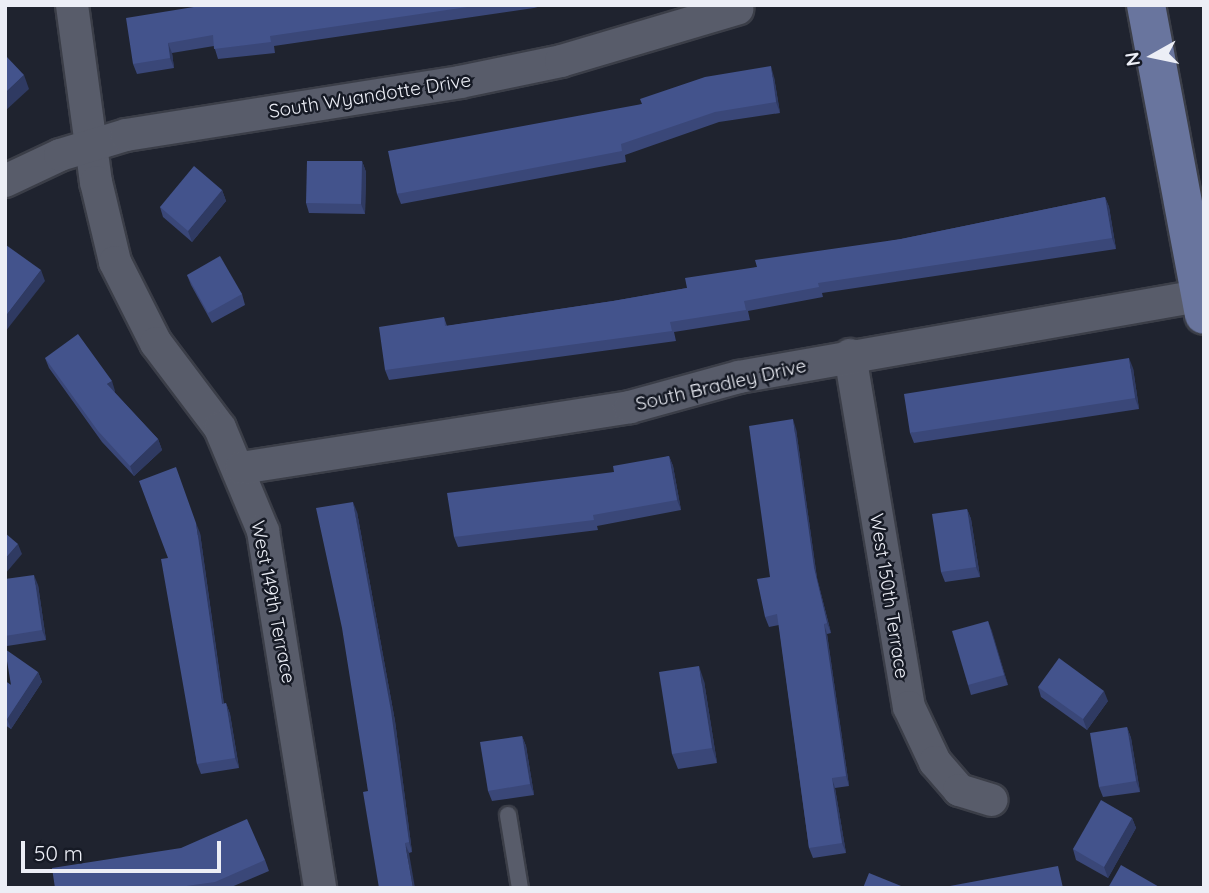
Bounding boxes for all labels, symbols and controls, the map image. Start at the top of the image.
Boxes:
north arrow [1118,21,1188,91]
text: N [1119,51,1145,68]
street label: South Wyandotte Drive [267,69,473,123]
street label: South Bradley Drive [633,354,809,416]
street label: West 150th Terrace [865,512,913,680]
street label: West 149th Terrace [246,519,300,685]
scale bar [24,826,224,870]
text: 50 m [34,840,83,866]

